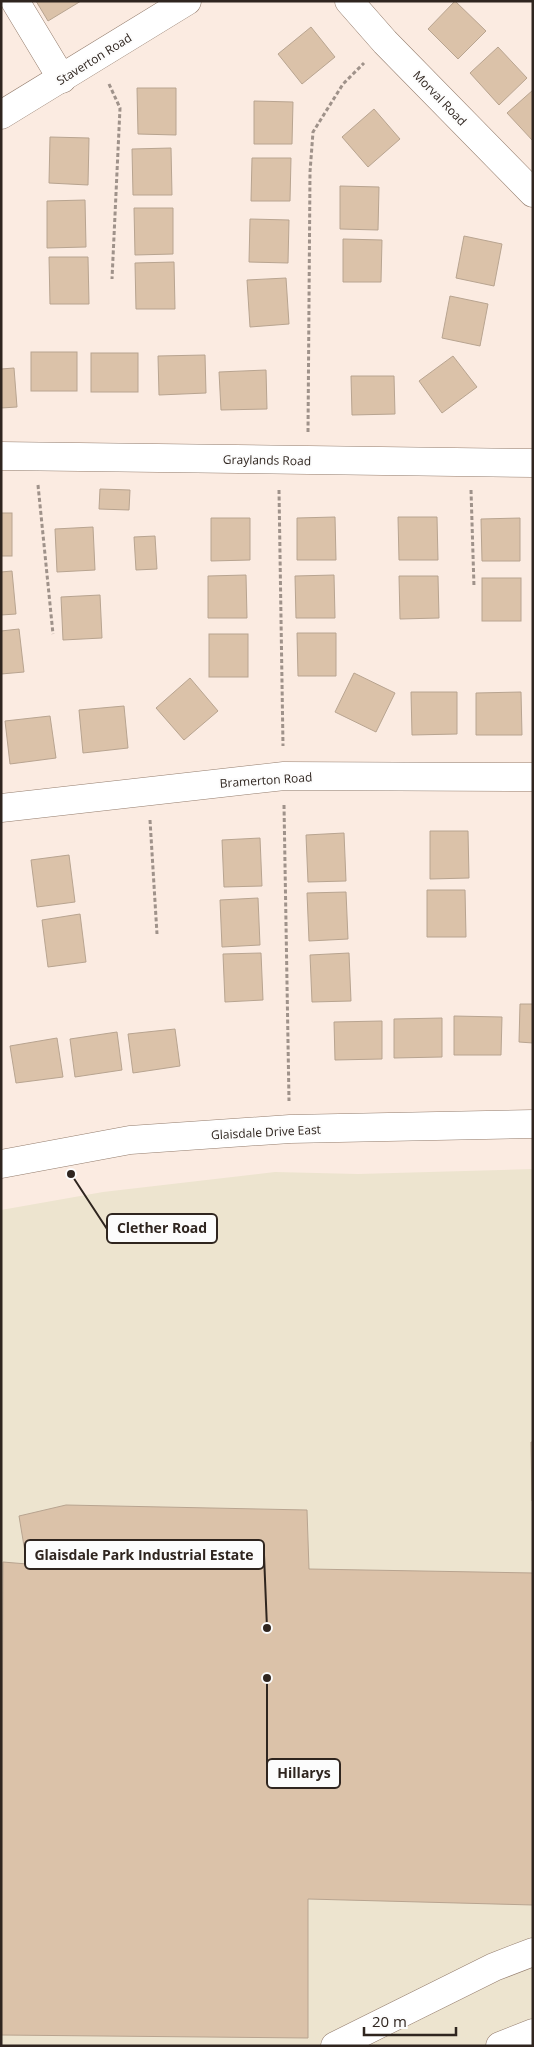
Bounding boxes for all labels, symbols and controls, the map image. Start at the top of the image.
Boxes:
street label: Staverton Road [53,29,135,89]
street label: Morval Road [409,67,471,129]
street label: Graylands Road [223,451,311,469]
street label: Bramerton Road [219,768,313,792]
street label: Glaisdale Drive East [211,1121,321,1143]
callout: Clether Road [107,1214,217,1243]
text: Clether Road [117,1218,207,1237]
callout: Glaisdale Park Industrial Estate [25,1540,264,1569]
text: Glaisdale Park Industrial Estate [34,1545,254,1564]
callout: Hillarys [267,1759,340,1788]
text: Hillarys [277,1763,331,1782]
scale bar [364,2004,456,2036]
text: 20 m [372,2011,407,2031]

